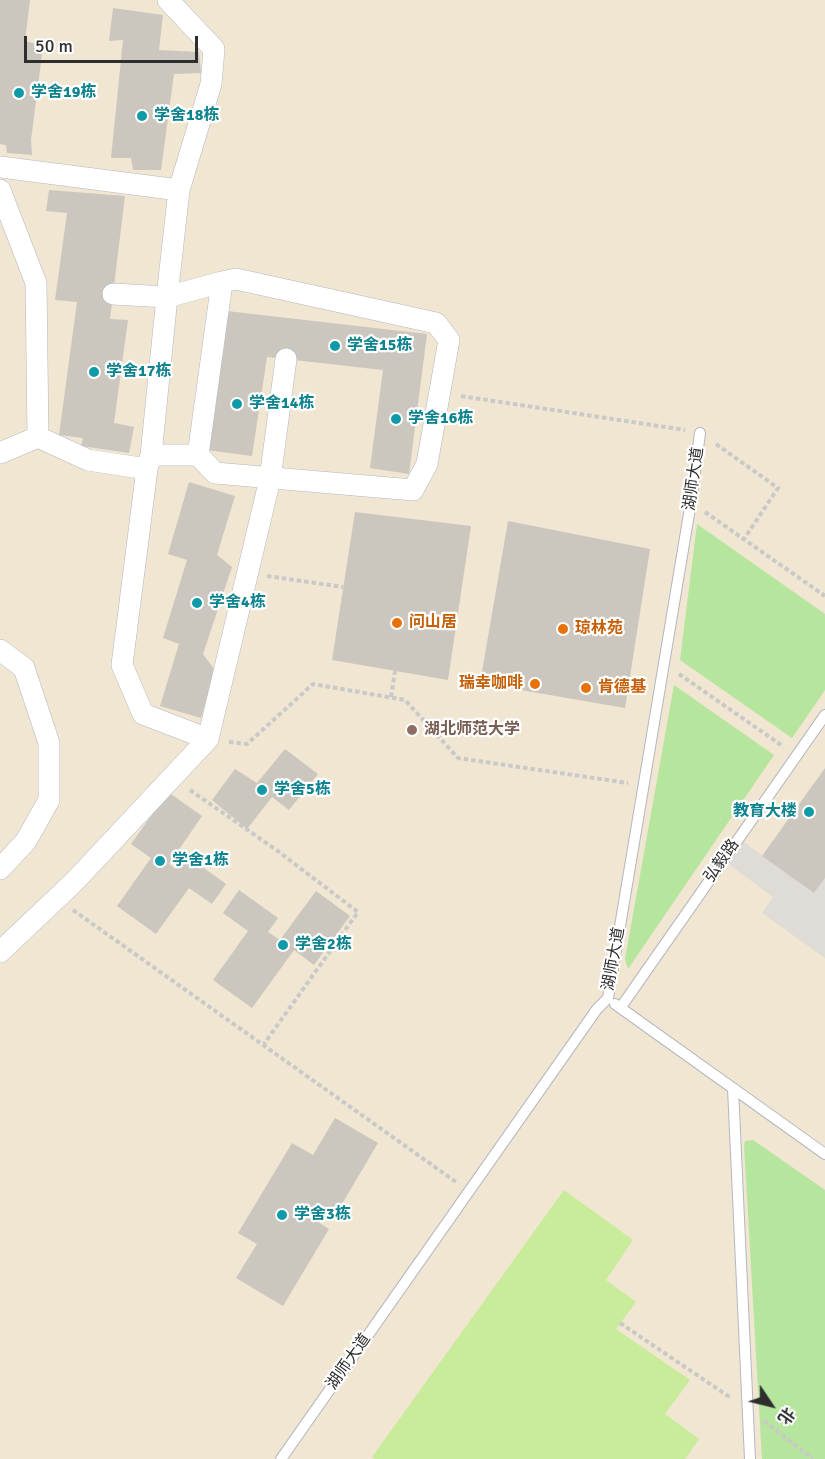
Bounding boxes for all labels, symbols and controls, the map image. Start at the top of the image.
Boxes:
scale bar [27,24,201,62]
text: 50 m [35,35,73,57]
place label: 学舍19栋 [31,83,96,103]
marker: 学舍19栋 [12,86,26,100]
place label: 学舍18栋 [154,106,219,126]
marker: 学舍18栋 [135,109,149,123]
place label: 学舍15栋 [347,336,412,356]
marker: 学舍15栋 [328,339,342,353]
place label: 学舍17栋 [106,362,171,382]
marker: 学舍17栋 [87,365,101,379]
place label: 学舍14栋 [249,394,314,414]
marker: 学舍14栋 [230,397,244,411]
place label: 学舍16栋 [408,409,473,429]
marker: 学舍16栋 [389,412,403,426]
street label: 湖师大道 [680,446,708,512]
place label: 学舍4栋 [209,593,266,613]
marker: 学舍4栋 [190,596,204,610]
place label: 问山居 [409,613,457,633]
marker: 问山居 [390,616,404,630]
place label: 琼林苑 [575,619,623,639]
marker: 琼林苑 [556,622,570,636]
place label: 瑞幸咖啡 [459,674,523,694]
marker: 瑞幸咖啡 [528,677,542,691]
place label: 肯德基 [598,678,646,698]
marker: 肯德基 [579,681,593,695]
place label: 湖北师范大学 [424,720,520,740]
marker: 湖北师范大学 [405,723,419,737]
place label: 学舍5栋 [274,780,331,800]
marker: 学舍5栋 [255,783,269,797]
place label: 教育大楼 [733,802,797,822]
marker: 教育大楼 [802,805,816,819]
street label: 弘毅路 [700,836,744,886]
place label: 学舍1栋 [172,851,229,871]
marker: 学舍1栋 [153,854,167,868]
street label: 湖师大道 [599,926,629,992]
place label: 学舍2栋 [295,935,352,955]
marker: 学舍2栋 [276,938,290,952]
place label: 学舍3栋 [294,1205,351,1225]
marker: 学舍3栋 [275,1208,289,1222]
street label: 湖师大道 [323,1330,375,1394]
north arrow [741,1375,801,1435]
text: 北 [773,1403,799,1428]

